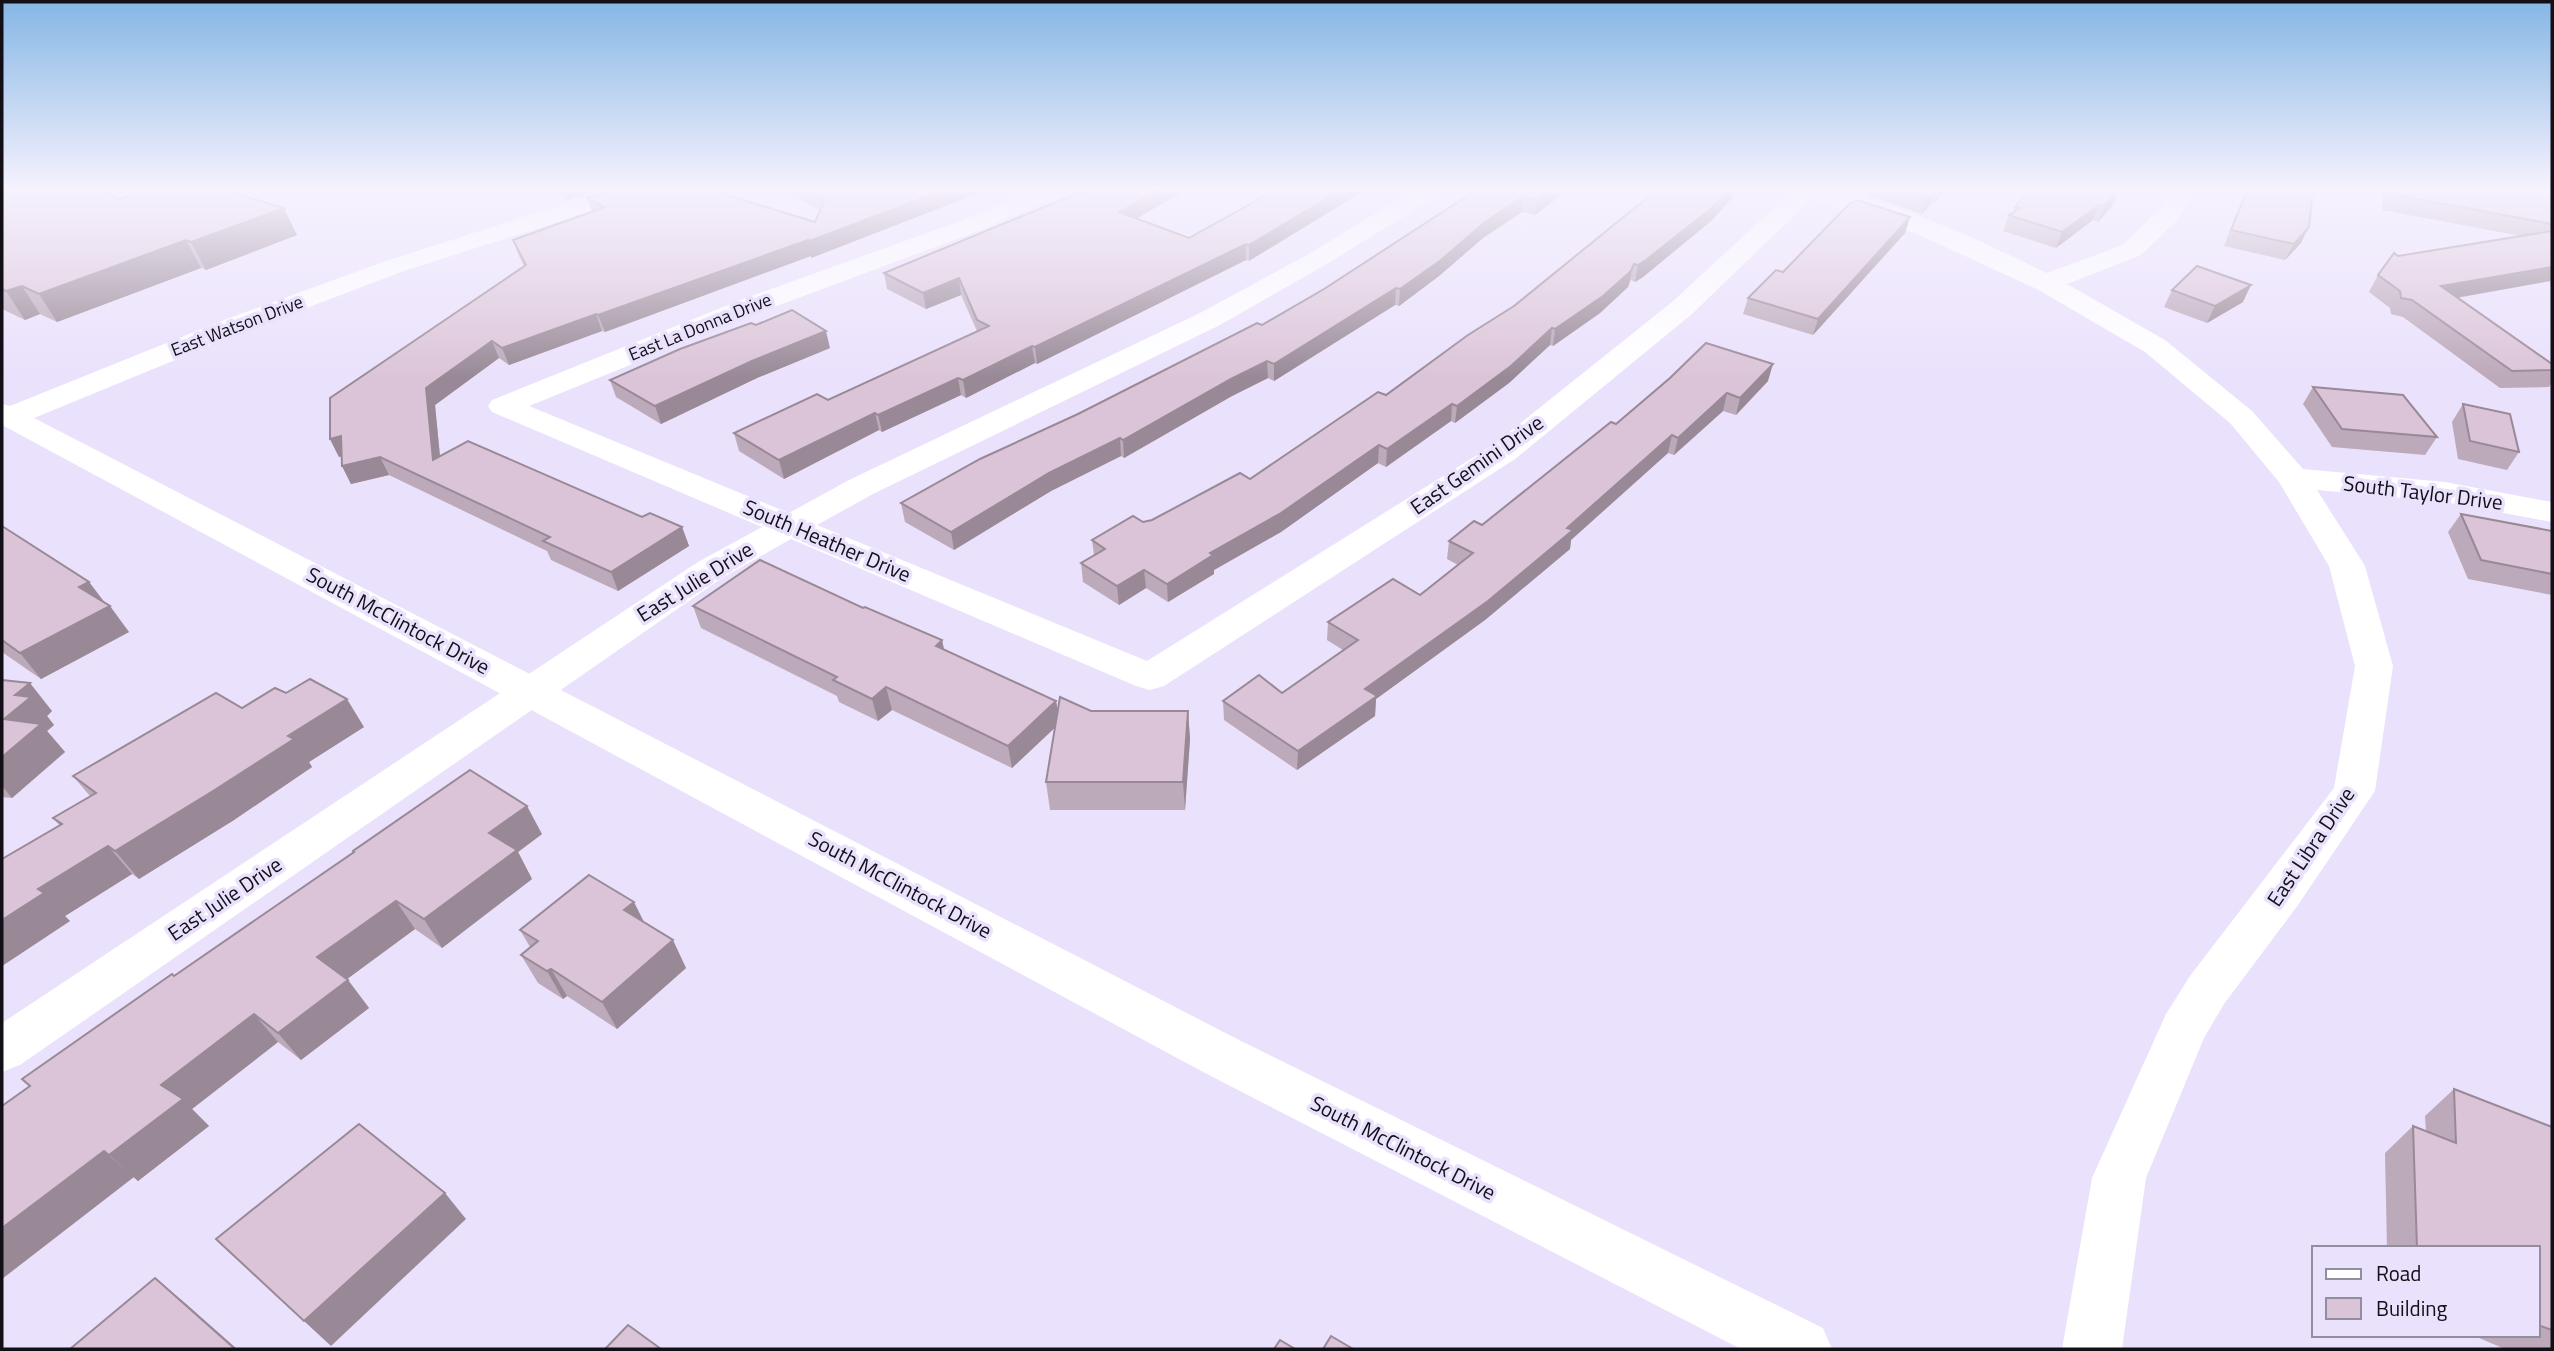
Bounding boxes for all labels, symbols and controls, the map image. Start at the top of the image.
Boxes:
street label: East La Donna Drive [624,286,775,368]
street label: East Watson Drive [167,288,307,363]
street label: East Gemini Drive [1403,406,1550,522]
street label: South Taylor Drive [2342,466,2505,518]
street label: South Heather Drive [739,490,916,590]
street label: East Julie Drive [630,533,759,630]
street label: South McClintock Drive [301,558,496,682]
street label: East Libra Drive [2258,780,2362,913]
street label: South McClintock Drive [803,822,998,946]
street label: East Julie Drive [161,848,288,948]
street label: South McClintock Drive [1305,1087,1502,1208]
legend [2312,1246,2540,1337]
text: Road [2376,1257,2421,1289]
text: Building [2376,1292,2448,1324]

